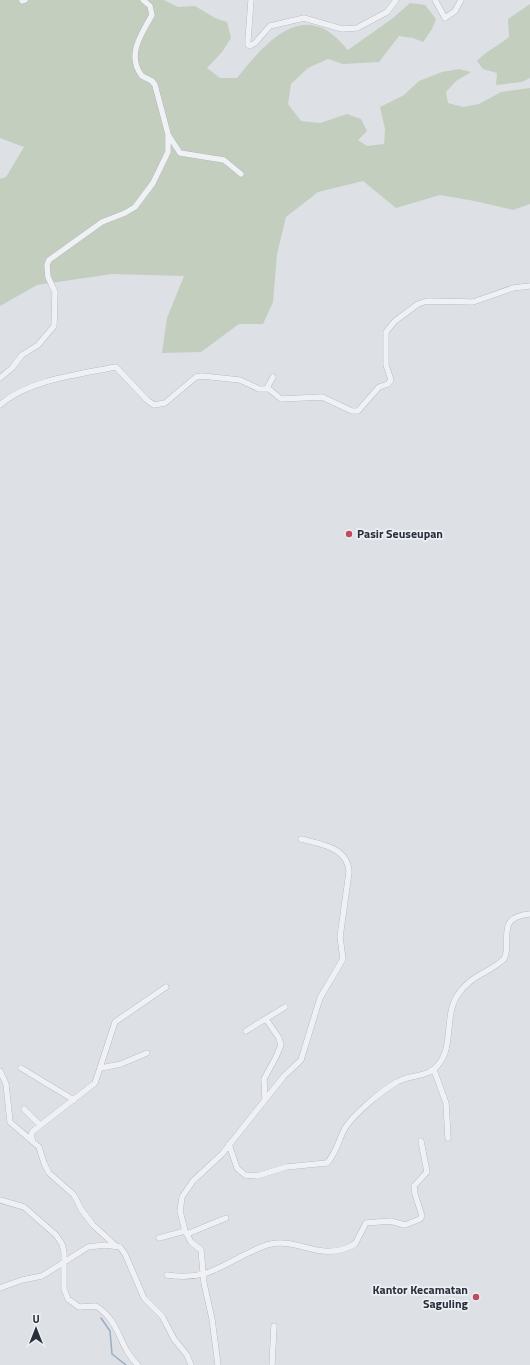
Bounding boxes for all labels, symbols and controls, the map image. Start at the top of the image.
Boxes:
place label: Pasir Seuseupan [357,524,443,543]
marker: Pasir Seuseupan [344,529,354,539]
place label: Kantor Kecamatan Saguling [372,1280,469,1313]
marker: Kantor Kecamatan Saguling [471,1292,481,1302]
north arrow [16,1309,56,1349]
text: U [32,1311,40,1327]

